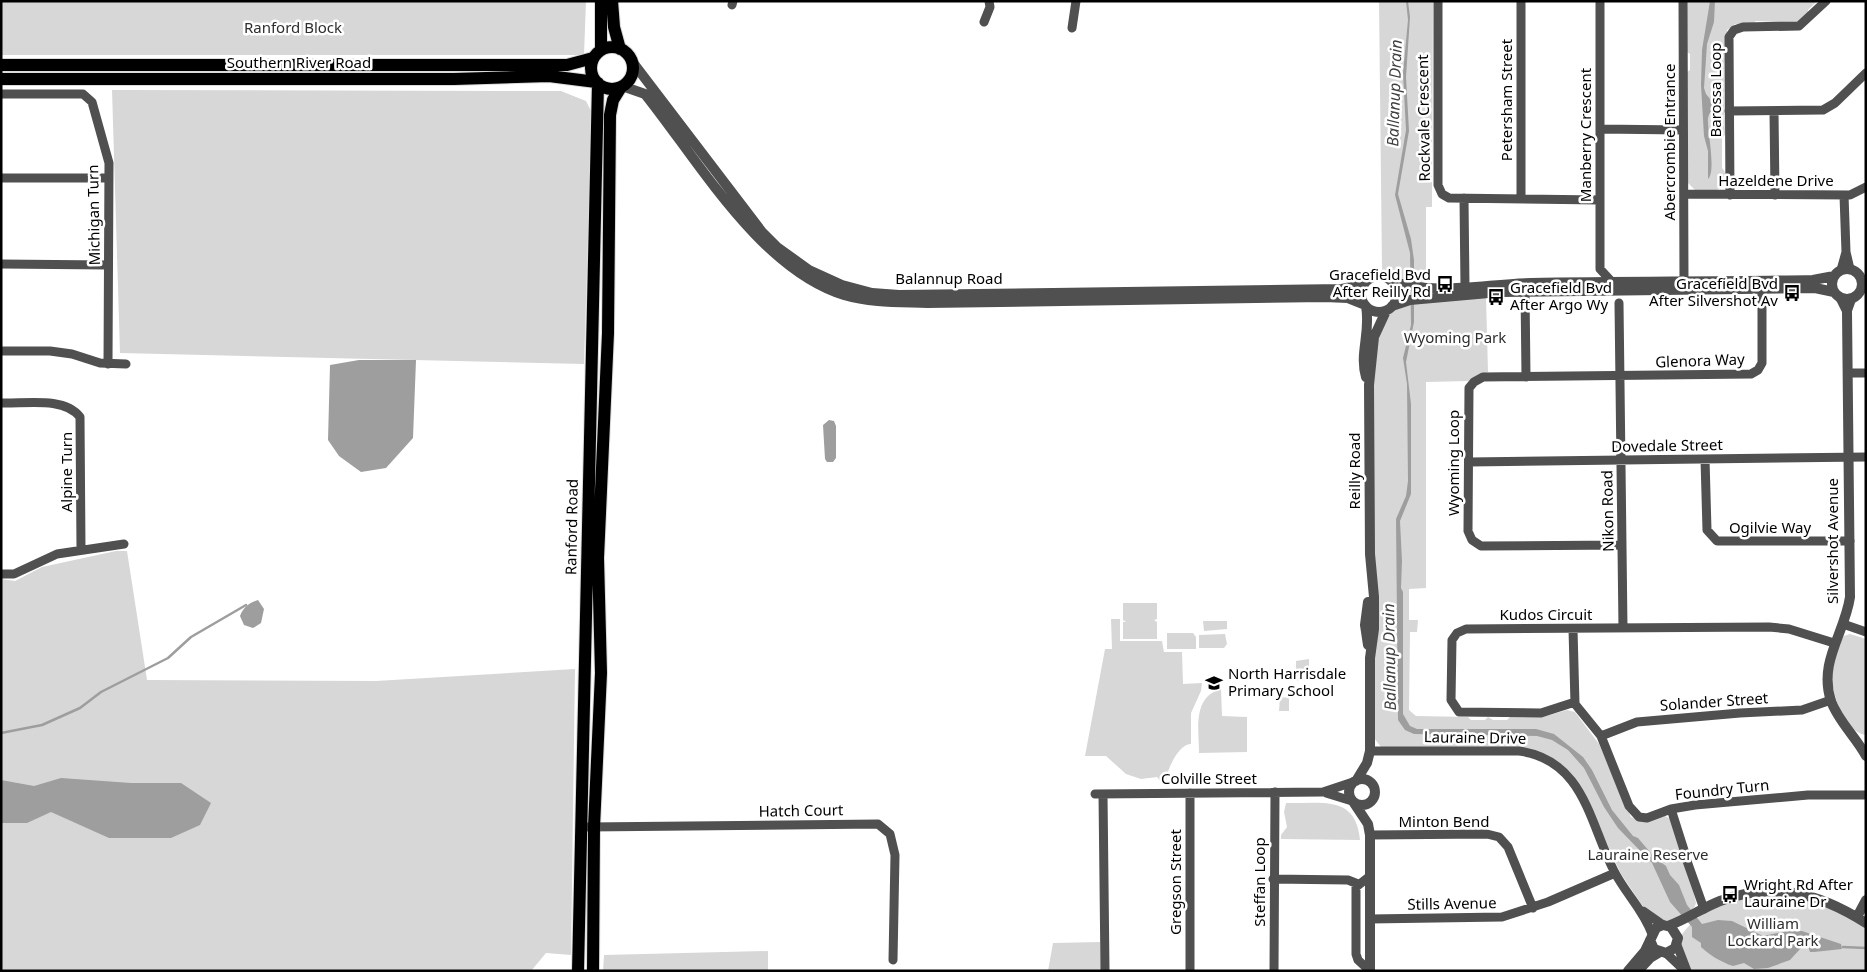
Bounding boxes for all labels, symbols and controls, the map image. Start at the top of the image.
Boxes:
park label: Ranford Block [244,17,342,37]
street label: Petersham Street [1496,38,1516,161]
water label: Ballanup Drain [1381,39,1407,147]
street label: Barossa Loop [1705,42,1725,138]
street label: Southern River Road [227,52,371,72]
street label: Rockvale Crescent [1412,54,1434,182]
street label: Abercrombie Entrance [1659,63,1679,221]
street label: Manberry Crescent [1575,67,1595,202]
street label: Michigan Turn [82,164,104,266]
street label: Hazeldene Drive [1718,170,1834,190]
place label: Gracefield Bvd After Reilly Rd [1329,264,1431,301]
street label: Balannup Road [895,268,1003,288]
place label: Gracefield Bvd After Silvershot Av [1649,273,1778,310]
bus stop icon: Gracefield Bvd After Reilly Rd [1435,274,1455,294]
place label: Gracefield Bvd After Argo Wy [1510,277,1612,314]
bus stop icon: Gracefield Bvd After Silvershot Av [1782,283,1802,303]
bus stop icon: Gracefield Bvd After Argo Wy [1486,287,1506,307]
park label: Wyoming Park [1404,327,1506,347]
street label: Glenora Way [1655,348,1745,372]
street label: Wyoming Loop [1443,410,1463,516]
street label: Alpine Turn [56,432,76,512]
street label: Reilly Road [1344,433,1364,510]
street label: Dovedale Street [1611,434,1724,456]
street label: Nikon Road [1596,470,1618,552]
street label: Silvershot Avenue [1822,478,1842,604]
street label: Ranford Road [560,479,582,575]
street label: Ogilvie Way [1729,517,1811,537]
water label: Ballanup Drain [1377,603,1401,711]
street label: Kudos Circuit [1500,604,1593,624]
place label: North Harrisdale Primary School [1228,663,1346,700]
school or university icon: North Harrisdale Primary School [1204,673,1224,693]
street label: Solander Street [1659,687,1769,715]
street label: Lauraine Drive [1424,726,1526,748]
street label: Colville Street [1161,768,1258,788]
street label: Foundry Turn [1674,774,1770,804]
street label: Hatch Court [758,799,844,821]
street label: Minton Bend [1398,811,1490,831]
street label: Gregson Street [1165,829,1185,935]
street label: Steffan Loop [1249,837,1269,927]
park label: Lauraine Reserve [1587,844,1709,864]
place label: Wright Rd After Lauraine Dr [1744,874,1853,911]
bus stop icon: Wright Rd After Lauraine Dr [1720,884,1740,904]
street label: Stills Avenue [1407,892,1497,914]
park label: William Lockard Park [1727,913,1819,950]

